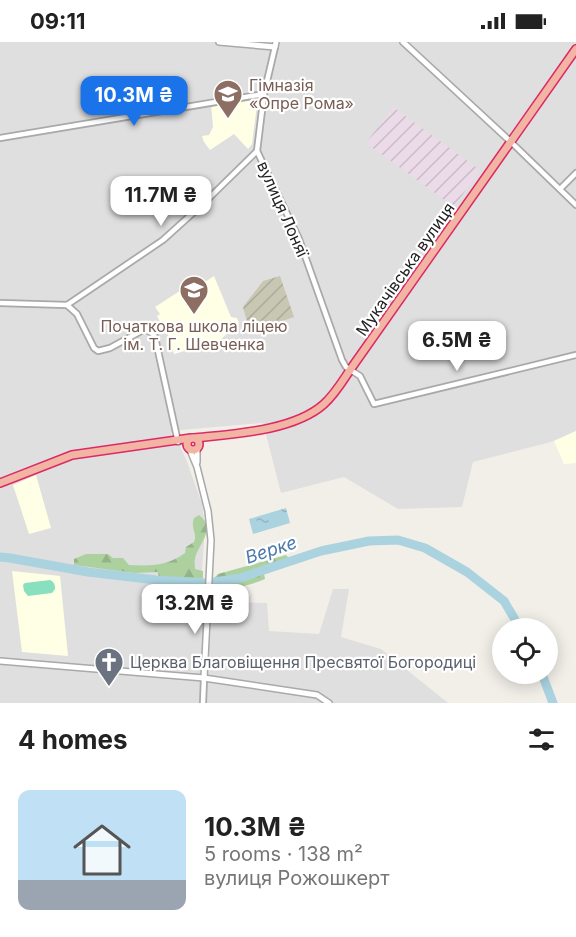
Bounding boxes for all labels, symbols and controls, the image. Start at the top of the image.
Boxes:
text: 09:11 [30,8,85,34]
place label: Гімназія «Опре Рома» [249,75,354,113]
pin: 10.3M ₴ [79,76,189,127]
school or university icon: Гімназія «Опре Рома» [212,78,244,120]
text: 10.3M ₴ [95,83,173,107]
street label: вулиця Лоняї [253,158,313,261]
pin: 11.7M ₴ [106,176,216,227]
text: 11.7M ₴ [124,183,198,207]
street label: Мукачівська вулиця [352,199,458,339]
school or university icon: Початкова школа ліцею ім. Т. Г. Шевченка [178,274,210,316]
place label: Початкова школа ліцею ім. Т. Г. Шевченка [100,316,288,354]
pin: 6.5M ₴ [408,321,506,372]
text: 6.5M ₴ [422,328,492,352]
water label: Верке [242,531,299,568]
pin: 13.2M ₴ [140,584,250,635]
text: 13.2M ₴ [156,591,234,615]
map controls [492,618,558,684]
button: locate [492,618,558,684]
church icon: Церква Благовіщення Пресвятої Богородиці [93,646,125,688]
place label: Церква Благовіщення Пресвятої Богородиці [130,652,476,672]
icon: filters [525,723,558,756]
text: 4 homes [18,724,128,755]
text: 10.3M ₴ [204,811,306,842]
icon: home [66,814,138,886]
text: 5 rooms · 138 m² [204,842,363,866]
text: вулиця Рожошкерт [204,866,390,890]

